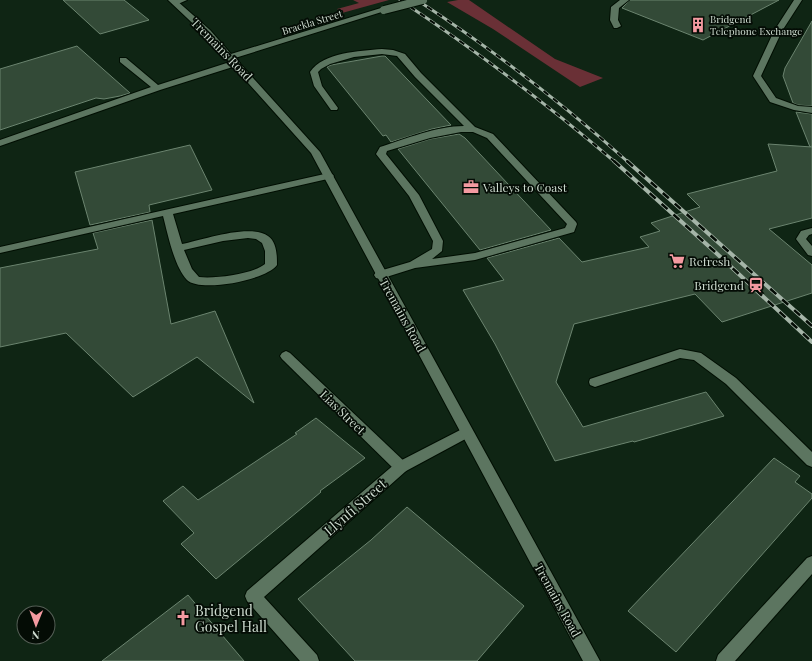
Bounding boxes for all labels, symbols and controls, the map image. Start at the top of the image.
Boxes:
street label: Brackla Street [280,6,344,38]
place label: Bridgend Telephone Exchange [710,12,802,38]
street label: Tremains Road [188,14,256,84]
building icon: Bridgend Telephone Exchange [689,16,707,34]
office icon: Valleys to Coast [462,178,480,196]
place label: Valleys to Coast [482,179,568,195]
supermarket icon: Refresh [668,252,686,270]
place label: Refresh [689,253,730,269]
street label: Tremains Road [376,275,430,355]
station icon: Bridgend [747,276,765,294]
place label: Bridgend [694,277,744,293]
street label: Lias Street [317,386,370,438]
street label: Llynfi Street [320,474,391,540]
street label: Tremains Road [531,560,585,640]
place label: Bridgend Gospel Hall [195,601,267,636]
north arrow [16,605,56,645]
church icon: Bridgend Gospel Hall [174,609,192,627]
text: N [32,628,40,643]

